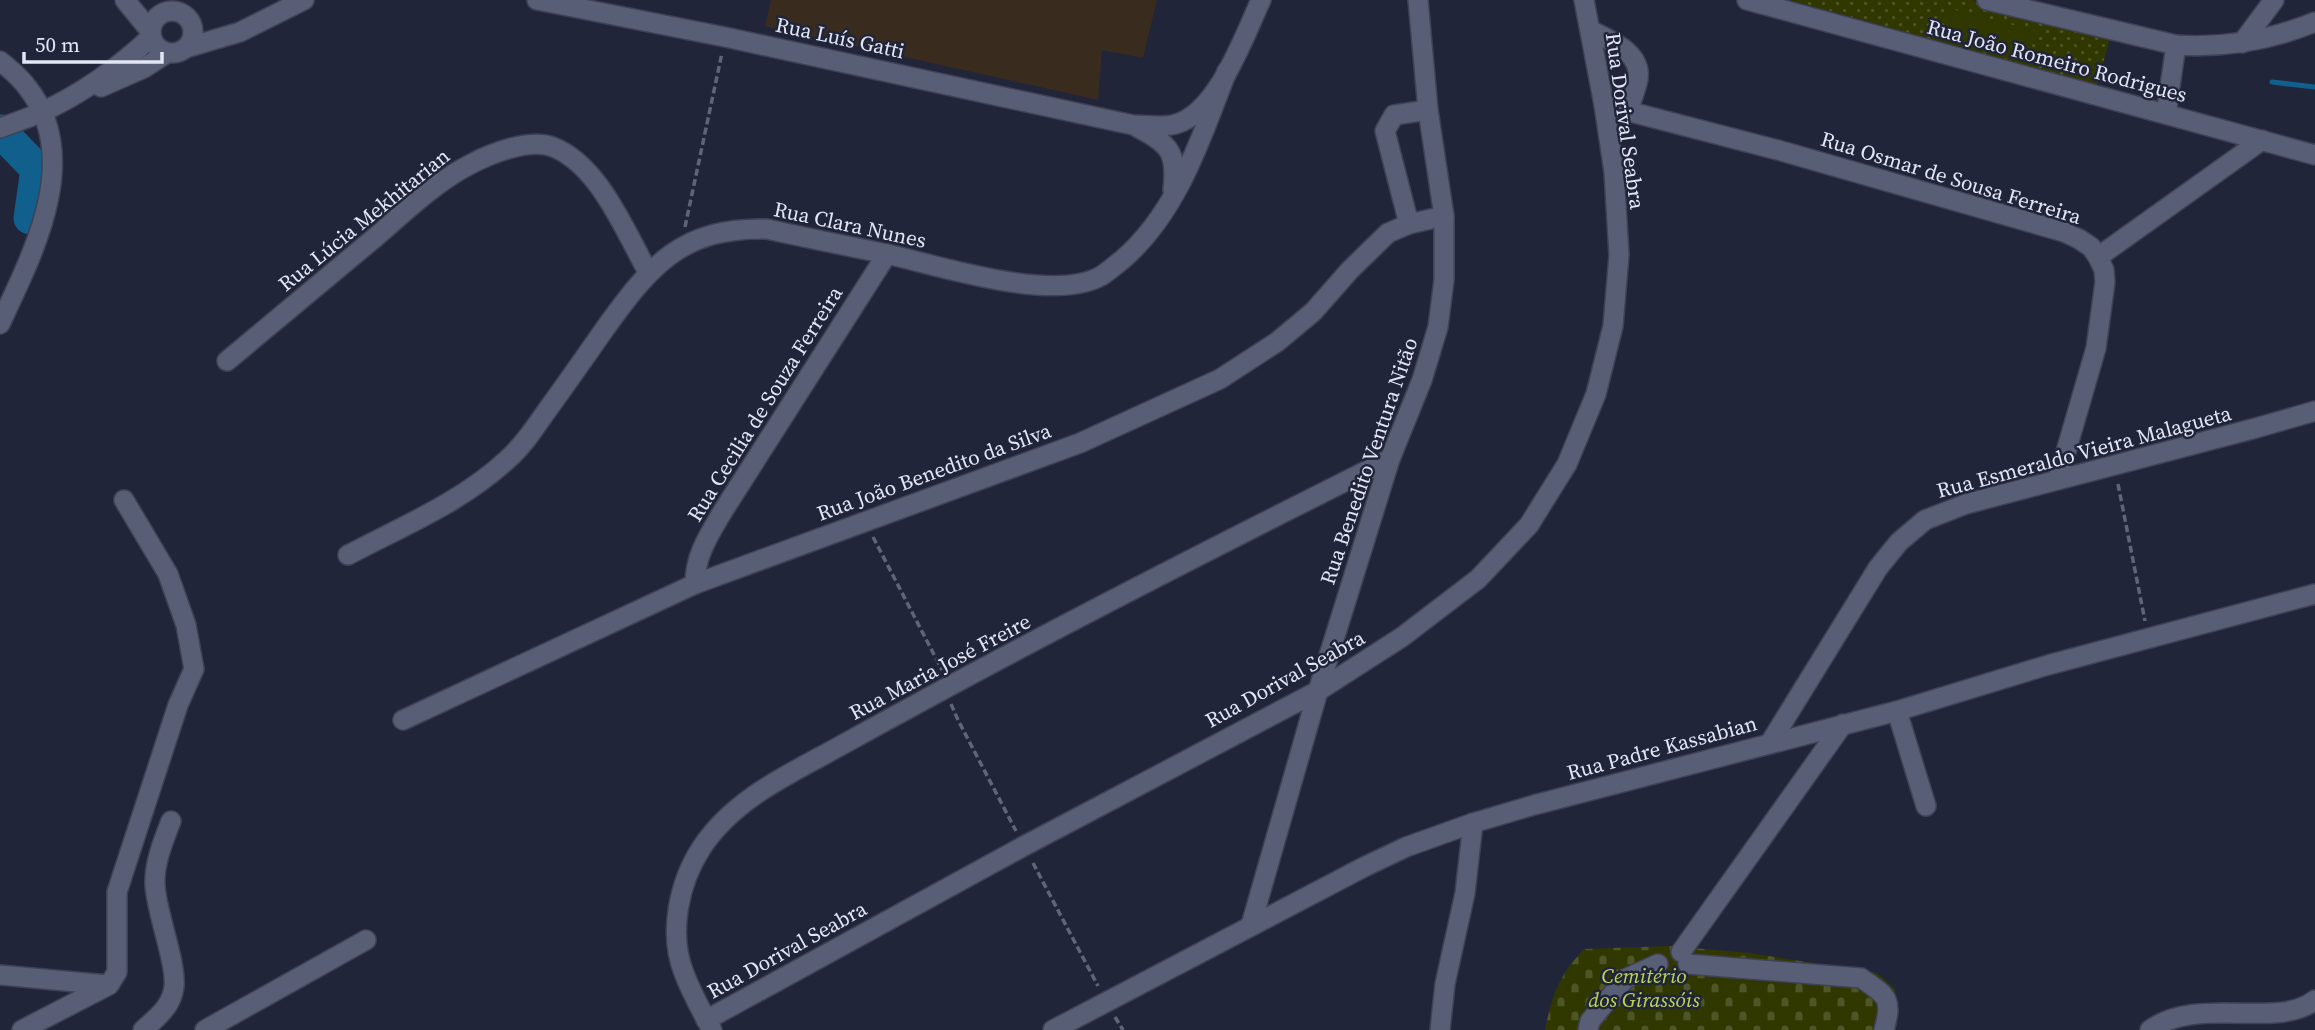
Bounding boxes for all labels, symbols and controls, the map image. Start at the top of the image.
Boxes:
street label: Rua Luís Gatti [773,10,907,65]
street label: Rua João Romeiro Rodrigues [1924,12,2190,109]
scale bar [24,21,163,65]
text: 50 m [35,30,80,59]
street label: Rua Dorival Seabra [1599,31,1652,211]
street label: Rua Osmar de Sousa Ferreira [1817,124,2085,231]
street label: Rua Lúcia Mekhitarian [272,141,456,298]
street label: Rua Clara Nunes [771,194,929,255]
street label: Rua Cecilia de Souza Ferreira [680,280,849,527]
street label: Rua Benedito Ventura Nitão [1313,333,1424,588]
street label: Rua Esmeraldo Vieira Malagueta [1933,398,2235,505]
street label: Rua João Benedito da Silva [813,415,1055,527]
street label: Rua Maria José Freire [844,606,1036,727]
street label: Rua Dorival Seabra [1200,623,1370,734]
street label: Rua Padre Kassabian [1564,708,1760,787]
street label: Rua Dorival Seabra [702,894,872,1005]
park label: Cemitério dos Girassóis [1588,961,1700,1014]

